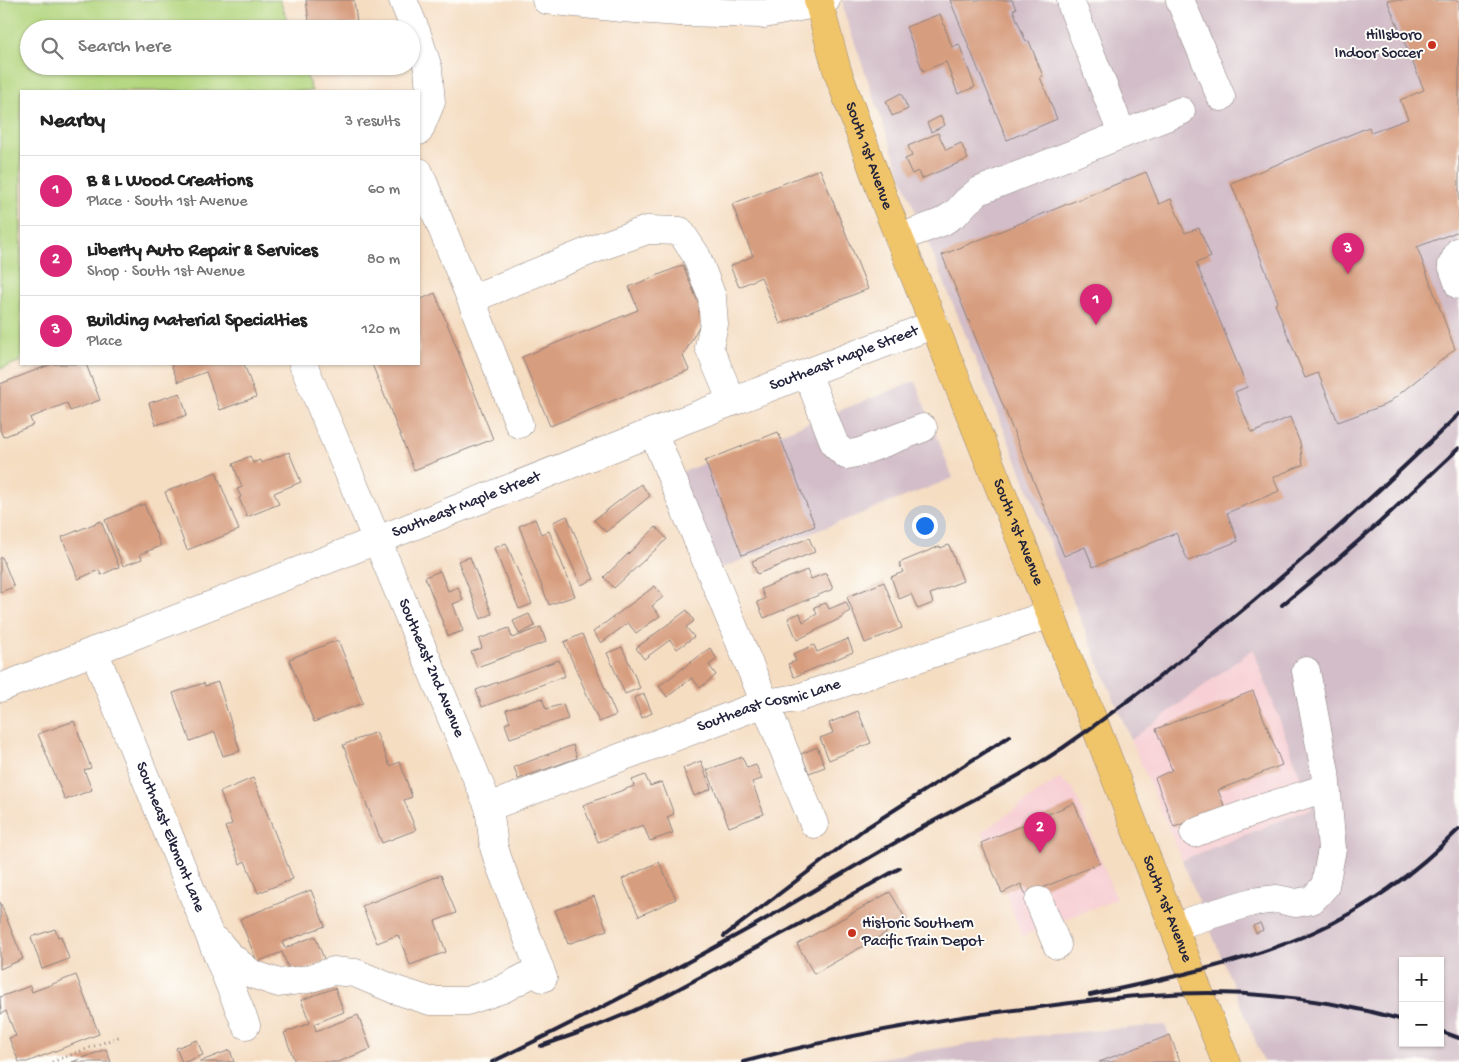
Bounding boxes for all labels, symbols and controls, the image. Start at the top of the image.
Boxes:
search box [20,20,420,75]
place label: Hillsboro Indoor Soccer [1335,27,1423,64]
icon: search [38,34,66,62]
text: Search here [78,36,172,59]
marker: Hillsboro Indoor Soccer [1426,39,1438,51]
street label: South 1st Avenue [840,100,897,213]
text: Nearby [40,110,105,135]
text: 3 results [345,113,400,132]
text: B & L Wood Creations [87,170,253,193]
text: 1 [53,181,59,200]
text: 60 m [368,181,400,200]
text: Place · South 1st Avenue [87,193,247,212]
pin: 3 [1332,233,1364,274]
text: Liberty Auto Repair & Services [87,240,318,263]
text: 2 [52,251,60,270]
text: 80 m [367,251,400,270]
text: Shop · South 1st Avenue [87,263,245,282]
pin: 1 [1080,284,1112,325]
text: Building Material Specialties [87,310,307,333]
text: 3 [52,321,60,340]
text: 120 m [361,321,400,340]
street label: Southeast Maple Street [767,321,923,396]
text: Place [87,333,122,352]
street label: Southeast Maple Street [389,467,545,543]
street label: South 1st Avenue [988,476,1048,589]
your location [912,513,938,539]
street label: Southeast 2nd Avenue [393,596,469,741]
street label: Southeast Cosmic Lane [695,675,844,737]
street label: Southeast Elkmont Lane [131,759,209,916]
pin: 2 [1024,812,1056,853]
street label: South 1st Avenue [1137,853,1196,966]
place label: Historic Southern Pacific Train Depot [861,915,985,952]
marker: Historic Southern Pacific Train Depot [846,927,858,939]
map controls [1399,957,1444,1047]
button: + [1399,957,1444,1002]
button: − [1399,1002,1444,1047]

